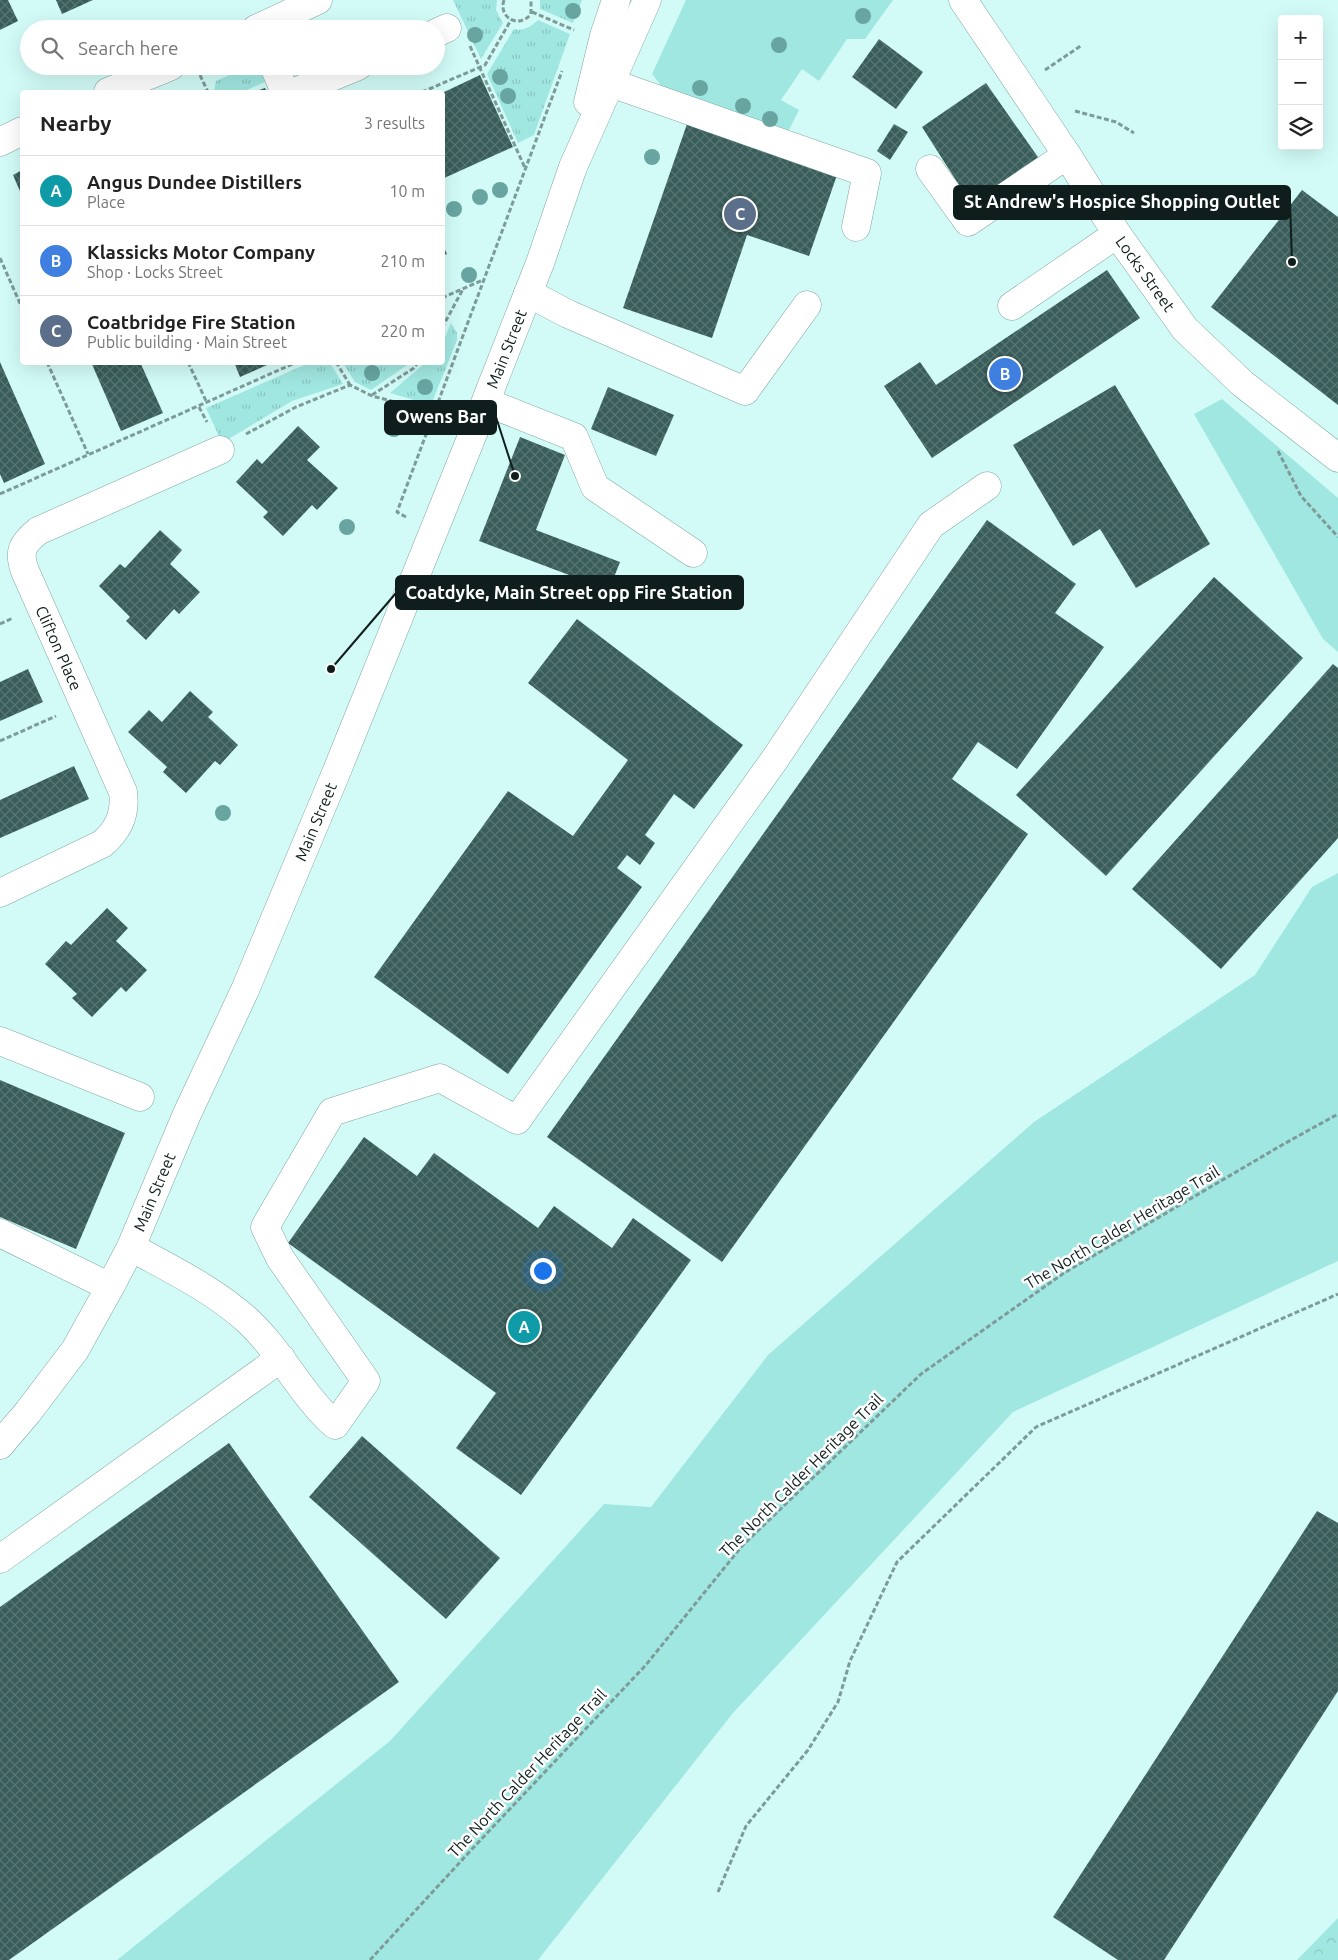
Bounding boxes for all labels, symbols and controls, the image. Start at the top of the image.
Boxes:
map controls [1278,15,1323,150]
button: + [1278,15,1323,60]
search box [20,20,445,75]
icon: search [38,34,66,62]
text: Search here [78,37,178,59]
button: − [1278,60,1323,105]
button: layers [1278,105,1323,150]
text: Nearby [40,111,111,135]
text: 3 results [364,114,425,132]
text: Angus Dundee Distillers [87,171,302,193]
text: A [50,182,62,200]
text: 10 m [389,182,425,200]
callout: St Andrew's Hospice Shopping Outlet [954,186,1290,219]
text: St Andrew's Hospice Shopping Outlet [964,191,1280,211]
text: Place [87,193,125,211]
pin: C [724,195,756,233]
street label: Locks Street [1112,233,1179,315]
text: Klassicks Motor Company [87,241,315,263]
text: B [51,252,61,270]
text: 210 m [380,252,425,270]
text: Shop · Locks Street [87,263,223,281]
street label: Main Street [483,306,530,391]
text: Coatbridge Fire Station [87,311,296,333]
text: C [51,322,61,340]
text: 220 m [380,322,425,340]
text: Public building · Main Street [87,333,287,351]
pin: B [989,355,1021,393]
callout: Owens Bar [385,401,496,434]
text: Owens Bar [396,406,487,426]
callout: Coatdyke, Main Street opp Fire Station [396,576,743,609]
text: Coatdyke, Main Street opp Fire Station [405,582,733,602]
street label: Clifton Place [32,603,86,693]
street label: Main Street [291,779,340,864]
street label: Main Street [130,1149,179,1234]
street label: The North Calder Heritage Trail [1022,1162,1222,1292]
your location [530,1258,556,1284]
pin: A [508,1308,540,1346]
street label: The North Calder Heritage Trail [716,1390,886,1560]
street label: The North Calder Heritage Trail [444,1685,610,1861]

